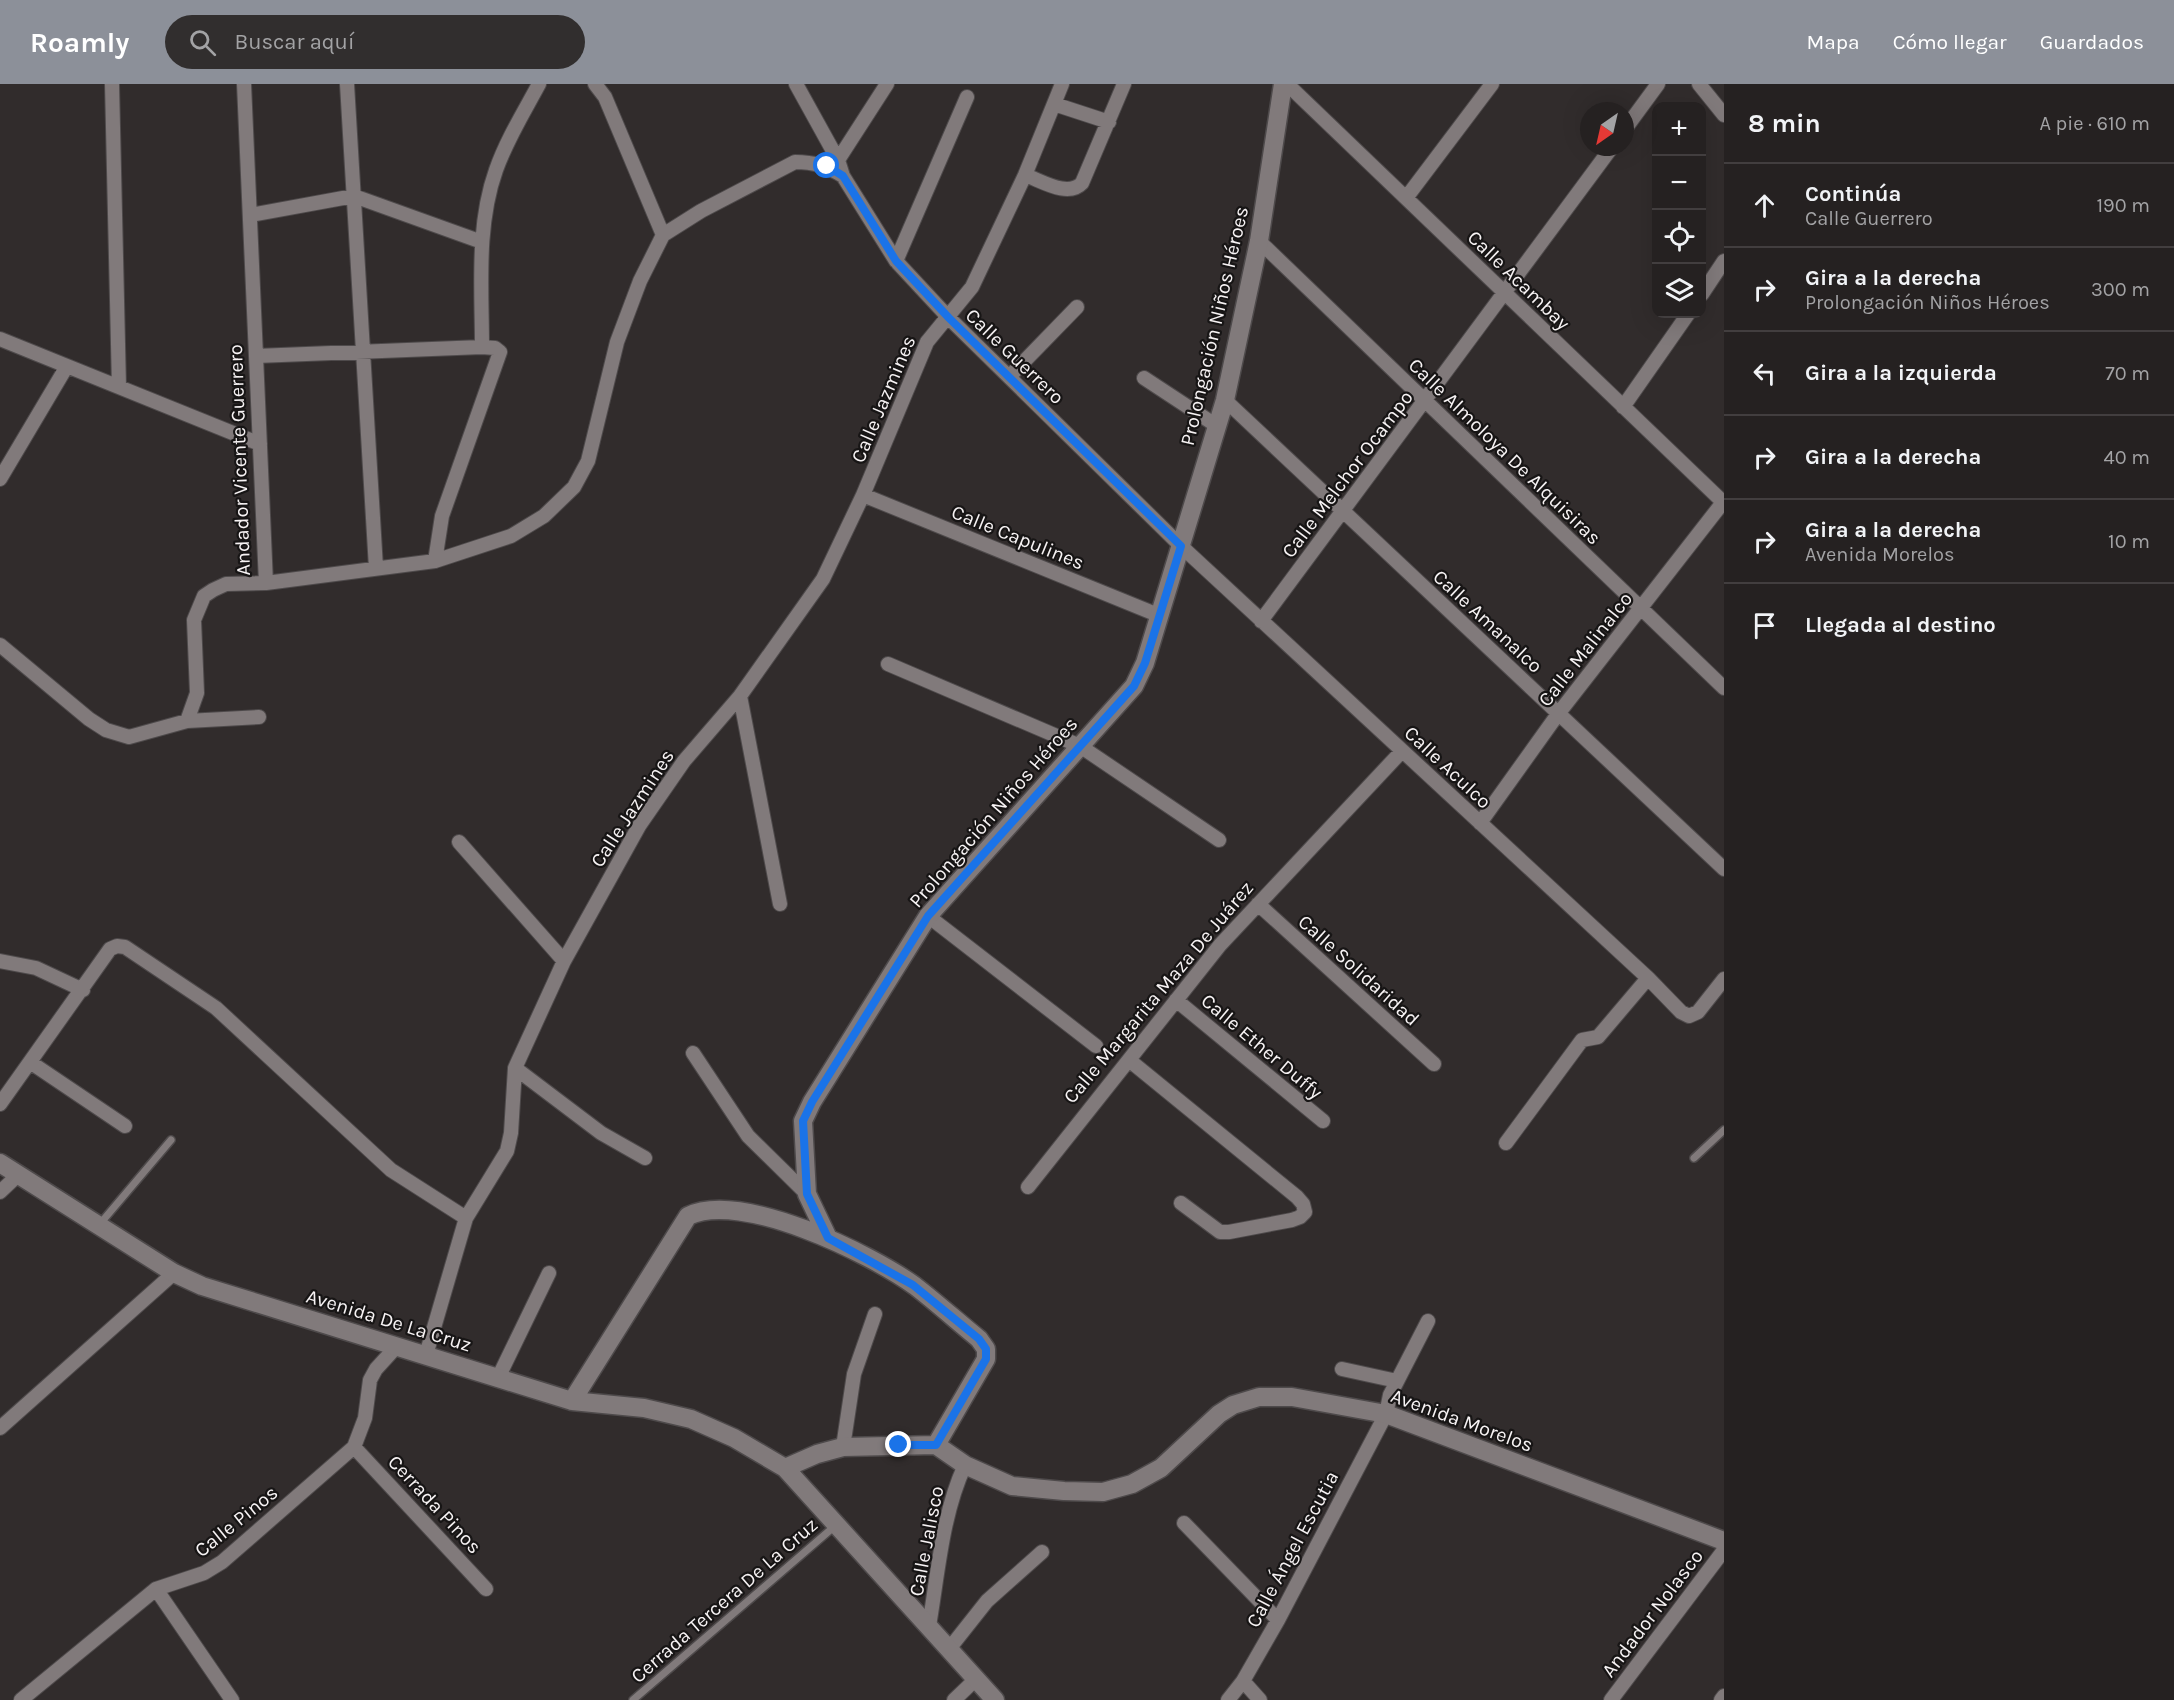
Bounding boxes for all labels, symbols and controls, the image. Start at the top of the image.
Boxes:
search box [165,15,585,69]
text: Roamly [30,26,129,59]
icon: search [186,26,219,59]
text: Buscar aquí [234,29,355,55]
text: Mapa [1806,30,1860,54]
text: Cómo llegar [1893,30,2007,54]
text: Guardados [2040,30,2144,54]
north arrow [1580,102,1634,156]
map controls [1652,102,1706,318]
button: + [1652,102,1706,156]
text: 8 min [1748,108,1821,139]
text: A pie · 610 m [2039,112,2150,135]
route start [813,152,839,178]
button: − [1652,156,1706,210]
text: Continúa [1805,181,1901,207]
icon: ahead [1748,189,1781,222]
text: 190 m [2096,194,2150,217]
street label: Prolongación Niños Héroes [1176,204,1253,448]
text: Calle Guerrero [1805,207,1933,230]
button: locate [1652,210,1706,264]
street label: Calle Acambay [1463,226,1575,335]
button: layers [1652,264,1706,318]
text: Gira a la derecha [1805,265,1981,291]
icon: right [1748,273,1781,306]
text: 300 m [2091,278,2150,301]
text: Prolongación Niños Héroes [1805,291,2050,314]
street label: Calle Guerrero [961,304,1069,409]
street label: Calle Jazmines [846,332,921,466]
street label: Andador Vicente Guerrero [224,344,255,576]
street label: Calle Almoloya De Alquisiras [1404,353,1605,549]
icon: left [1748,357,1781,390]
text: Gira a la izquierda [1805,360,1997,386]
text: 70 m [2105,362,2150,385]
street label: Calle Melchor Ocampo [1277,386,1418,562]
icon: right [1748,441,1781,474]
text: Gira a la derecha [1805,444,1981,470]
text: 40 m [2104,446,2150,469]
street label: Calle Capulines [948,500,1087,575]
text: Gira a la derecha [1805,517,1981,543]
icon: right [1748,525,1781,558]
text: 10 m [2108,530,2150,553]
text: Avenida Morelos [1805,543,1954,566]
street label: Calle Amanalco [1428,565,1547,678]
street label: Calle Malinalco [1534,587,1637,711]
icon: arrive [1748,609,1781,642]
text: Llegada al destino [1805,612,1996,638]
street label: Prolongación Niños Héroes [904,712,1082,912]
street label: Calle Aculco [1399,721,1496,813]
street label: Calle Jazmines [586,745,679,871]
street label: Calle Margarita Maza De Juárez [1059,877,1258,1108]
street label: Calle Solidaridad [1293,910,1424,1031]
street label: Calle Ether Duffy [1196,989,1327,1104]
street label: Avenida De La Cruz [304,1284,474,1357]
street label: Avenida Morelos [1388,1384,1536,1457]
route end [885,1431,911,1457]
street label: Cerrada Pinos [383,1450,486,1558]
street label: Calle Ángel Escutia [1241,1467,1343,1631]
street label: Calle Pinos [190,1481,282,1562]
street label: Calle Jalisco [905,1484,948,1598]
street label: Cerrada Tercera De La Cruz [626,1513,822,1688]
street label: Andador Nolasco [1597,1545,1708,1682]

